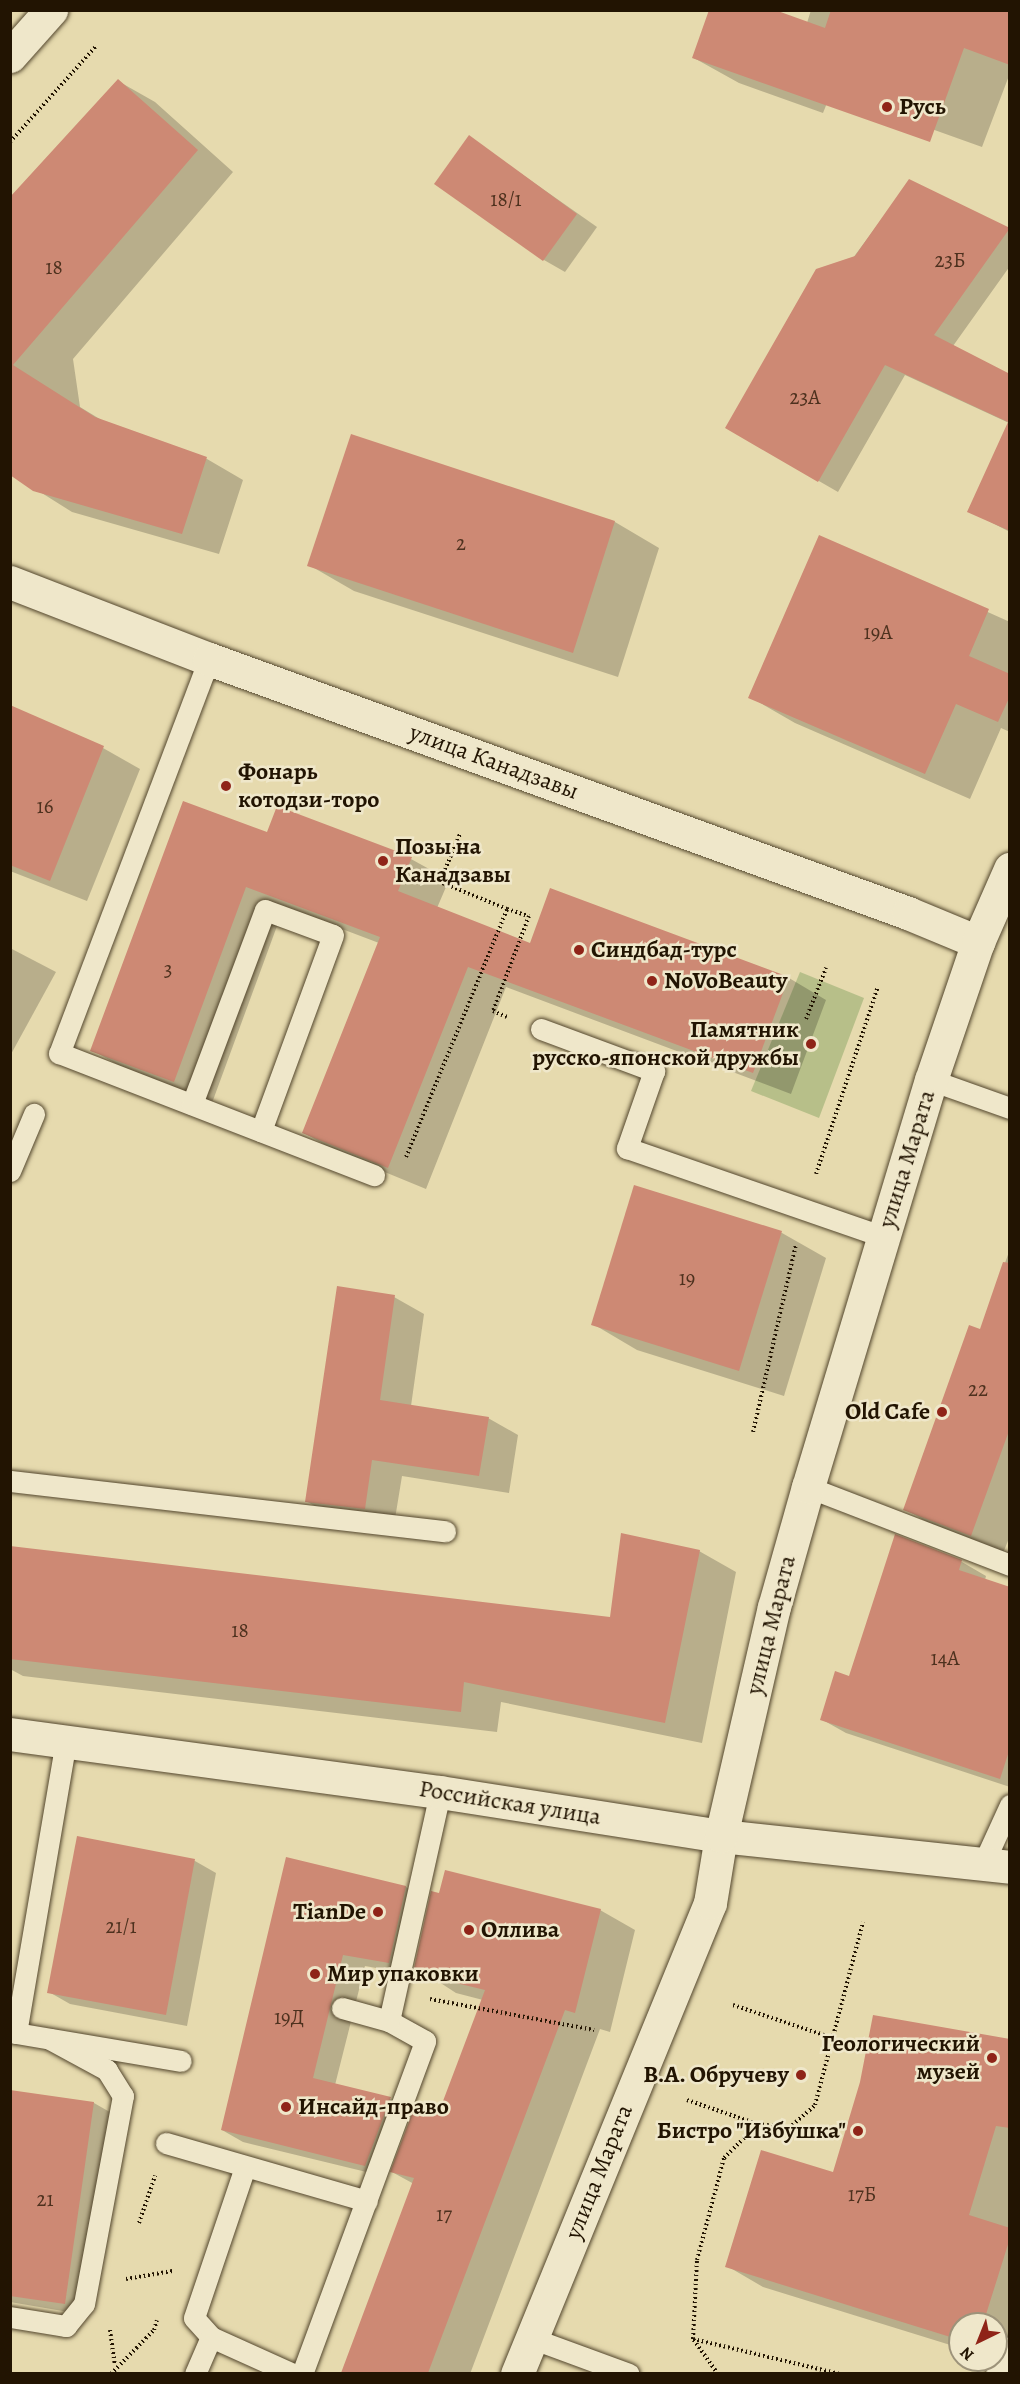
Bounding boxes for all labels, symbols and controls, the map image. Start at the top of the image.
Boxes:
place label: Русь [899,93,946,121]
marker: Русь [880,100,894,114]
house number: 18/1 [490,186,522,212]
house number: 23Б [934,247,966,273]
house number: 18 [45,254,63,280]
house number: 23А [790,384,820,410]
house number: 2 [456,530,466,556]
house number: 19А [863,619,893,645]
street label: улица Канадзавы [406,718,582,806]
place label: Фонарь котодзи-торо [238,758,379,814]
marker: Фонарь котодзи-торо [219,779,233,793]
house number: 16 [37,793,53,819]
place label: Позы на Канадзавы [395,833,511,889]
marker: Позы на Канадзавы [376,854,390,868]
place label: Синдбад-турс [591,936,737,964]
marker: Синдбад-турс [572,943,586,957]
house number: 3 [164,956,172,982]
place label: NoVoBeauty [664,967,787,995]
marker: NoVoBeauty [645,974,659,988]
place label: Памятник русско-японской дружбы [532,1016,799,1072]
marker: Памятник русско-японской дружбы [804,1037,818,1051]
street label: улица Марата [872,1087,942,1231]
house number: 19 [679,1265,695,1291]
house number: 22 [968,1376,988,1402]
place label: Old Cafe [845,1398,930,1426]
marker: Old Cafe [935,1405,949,1419]
street label: улица Марата [740,1552,802,1698]
house number: 18 [231,1617,249,1643]
house number: 14А [931,1645,959,1671]
street label: Российская улица [417,1774,603,1832]
place label: TianDe [293,1898,366,1926]
marker: TianDe [371,1905,385,1919]
house number: 21/1 [105,1913,137,1939]
place label: Оллива [481,1916,559,1944]
marker: Оллива [462,1923,476,1937]
place label: Мир упаковки [327,1960,479,1988]
marker: Мир упаковки [308,1967,322,1981]
house number: 19Д [274,2004,304,2030]
place label: Геологический музей [821,2030,980,2086]
marker: Геологический музей [985,2051,999,2065]
place label: В.А. Обручеву [643,2061,789,2089]
marker: В.А. Обручеву [794,2068,808,2082]
place label: Инсайд-право [298,2093,449,2121]
marker: Инсайд-право [279,2100,293,2114]
street label: улица Марата [559,2101,639,2243]
place label: Бистро "Избушка" [656,2117,846,2145]
marker: Бистро "Избушка" [851,2124,865,2138]
house number: 17Б [848,2181,876,2207]
house number: 21 [36,2186,54,2212]
house number: 17 [436,2201,452,2227]
north arrow [948,2312,1008,2372]
text: N [955,2342,979,2366]

